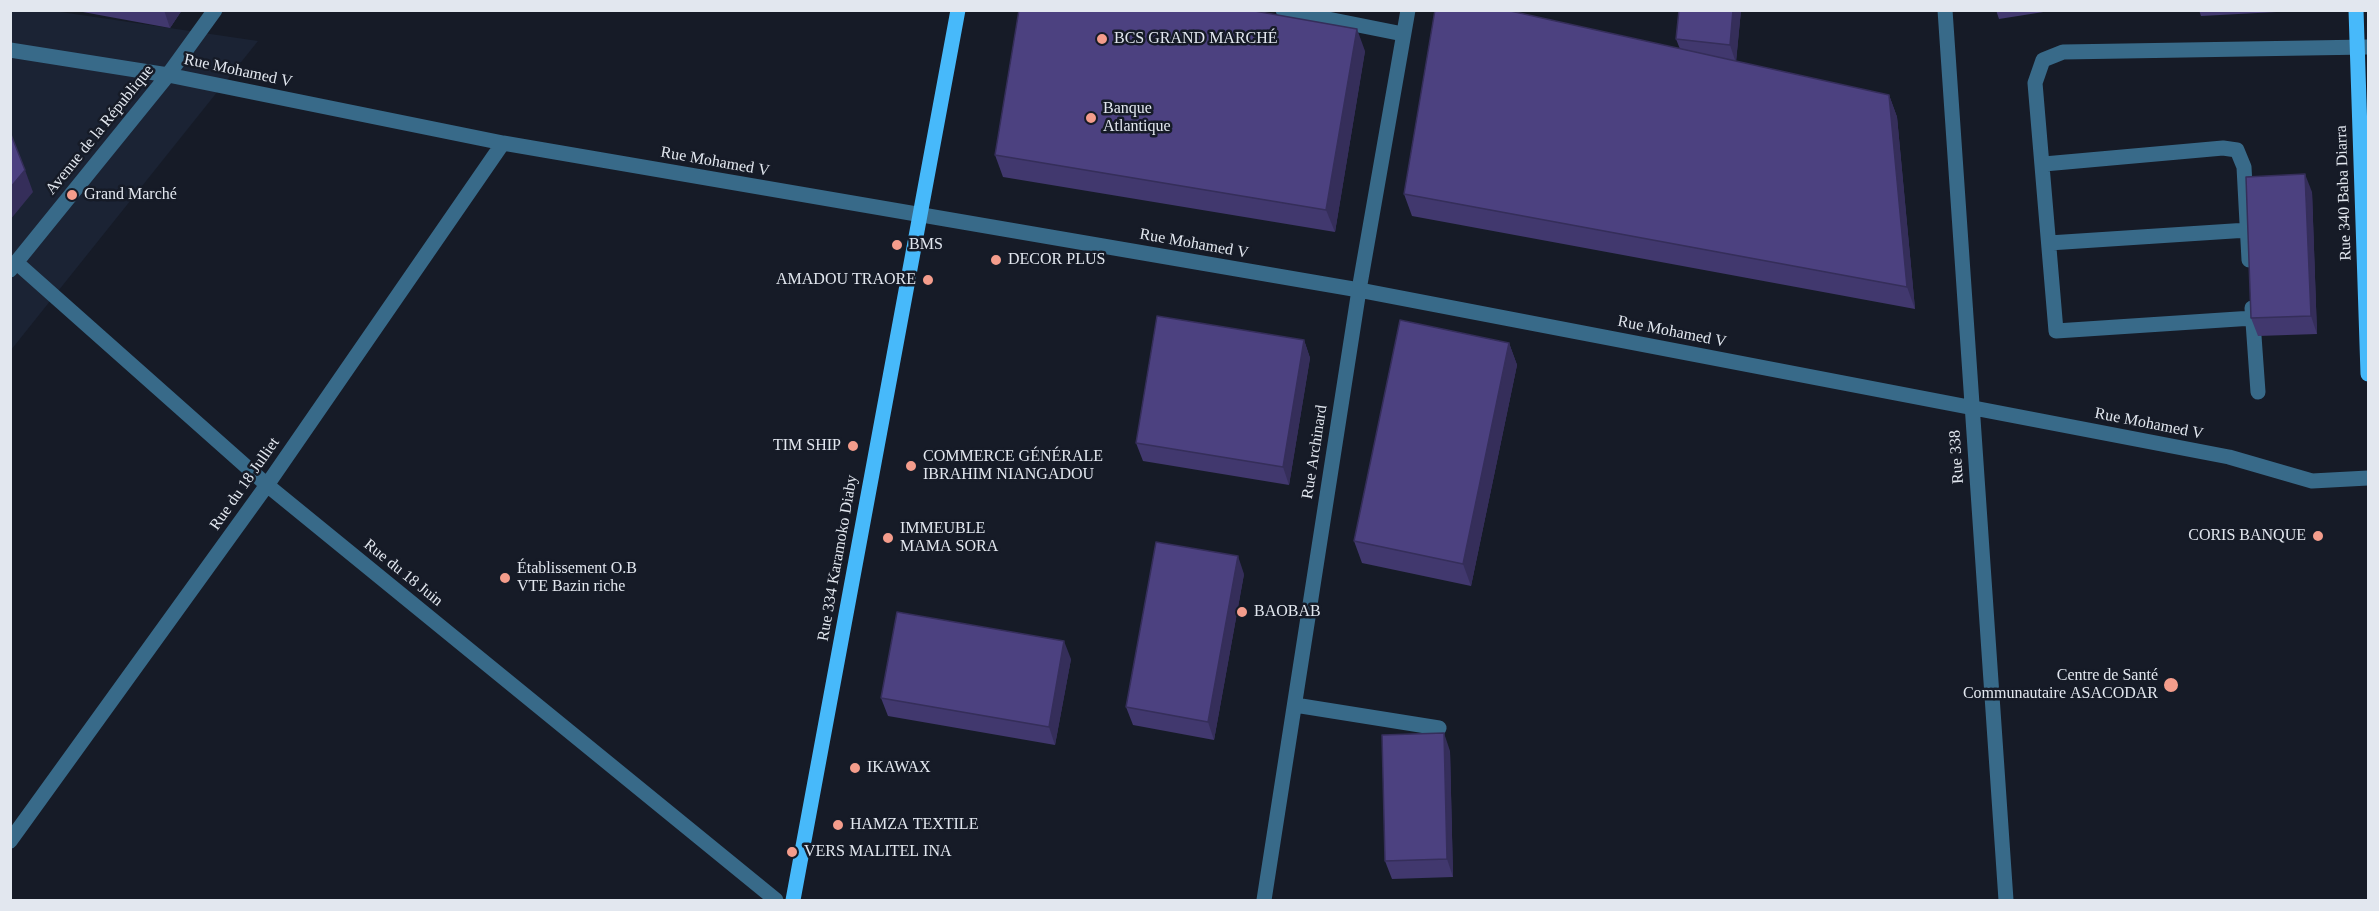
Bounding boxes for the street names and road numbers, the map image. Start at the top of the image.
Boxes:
street label: Rue Mohamed V [182,50,294,92]
street label: Avenue de la République [42,61,158,199]
street label: Rue 340 Baba Diarra [2332,125,2356,261]
street label: Rue Mohamed V [659,143,771,181]
street label: Rue Mohamed V [1138,225,1250,263]
street label: Rue Mohamed V [1616,312,1728,352]
street label: Rue Archinard [1298,404,1332,500]
street label: Rue Mohamed V [2093,404,2205,444]
street label: Rue 338 [1946,430,1968,484]
street label: Rue du 18 Julliet [206,434,284,534]
street label: Rue 334 Karamoko Diaby [814,473,862,643]
street label: Rue du 18 Juin [359,535,447,611]

